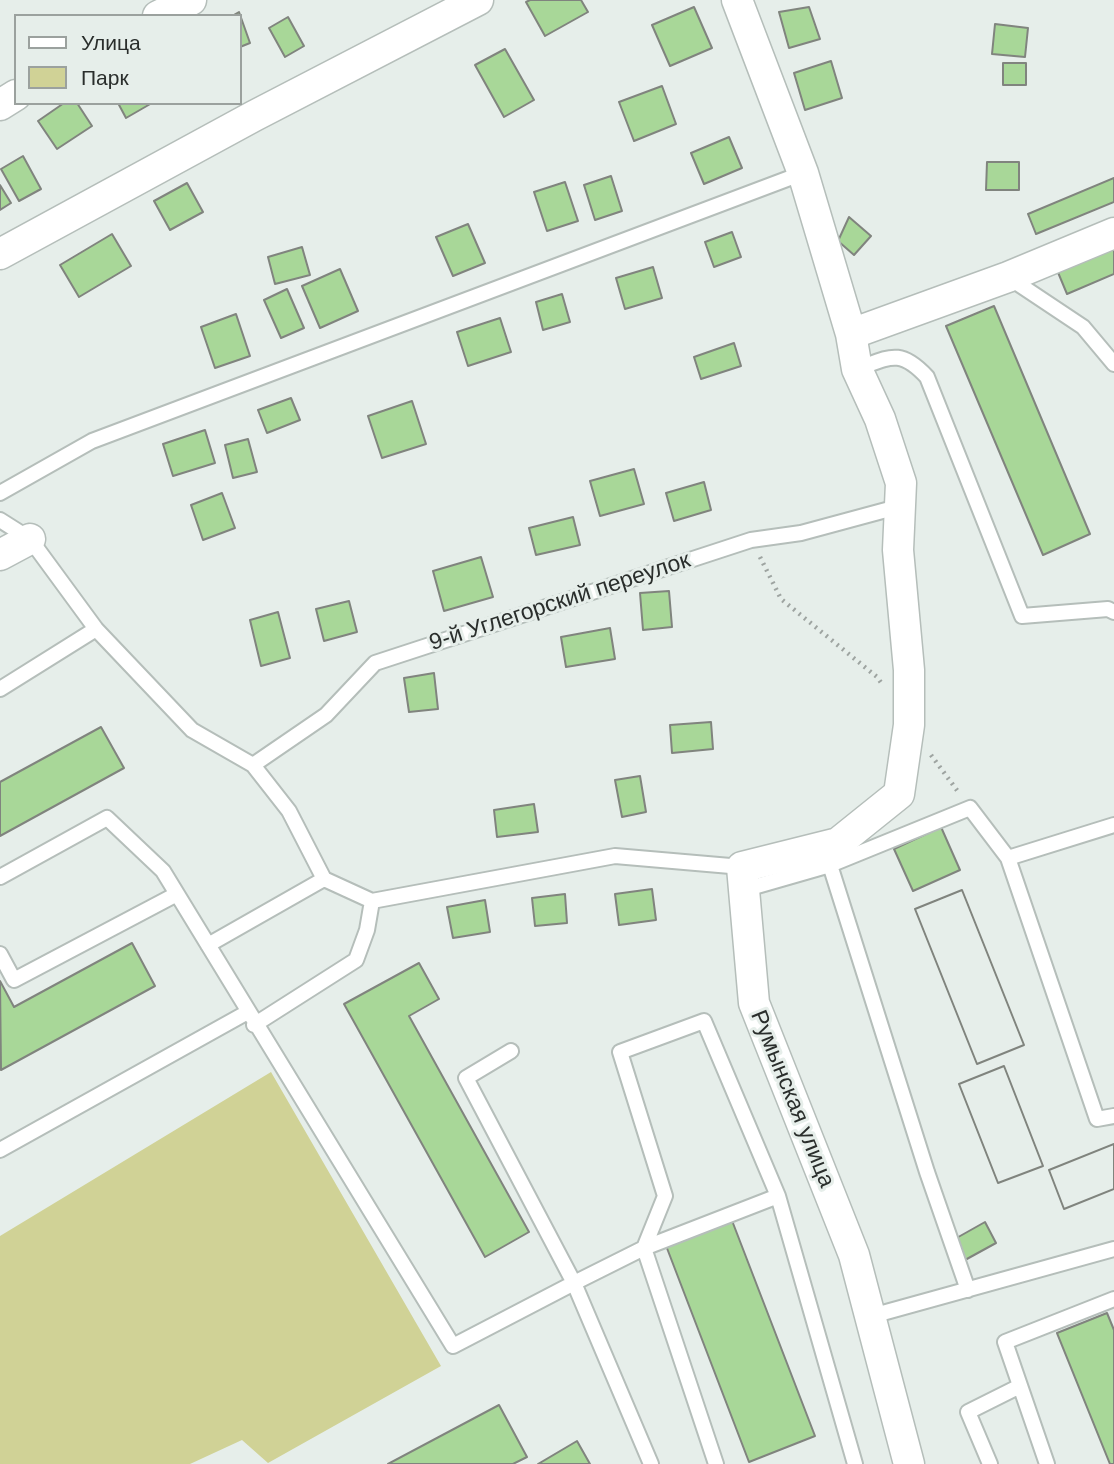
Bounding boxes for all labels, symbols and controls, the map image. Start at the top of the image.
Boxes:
legend [14,14,242,105]
text: Улица [81,31,141,54]
text: Парк [81,66,129,89]
street label: 9-й Углегорский переулок [426,547,694,657]
street label: Румынская улица [744,1006,840,1192]

